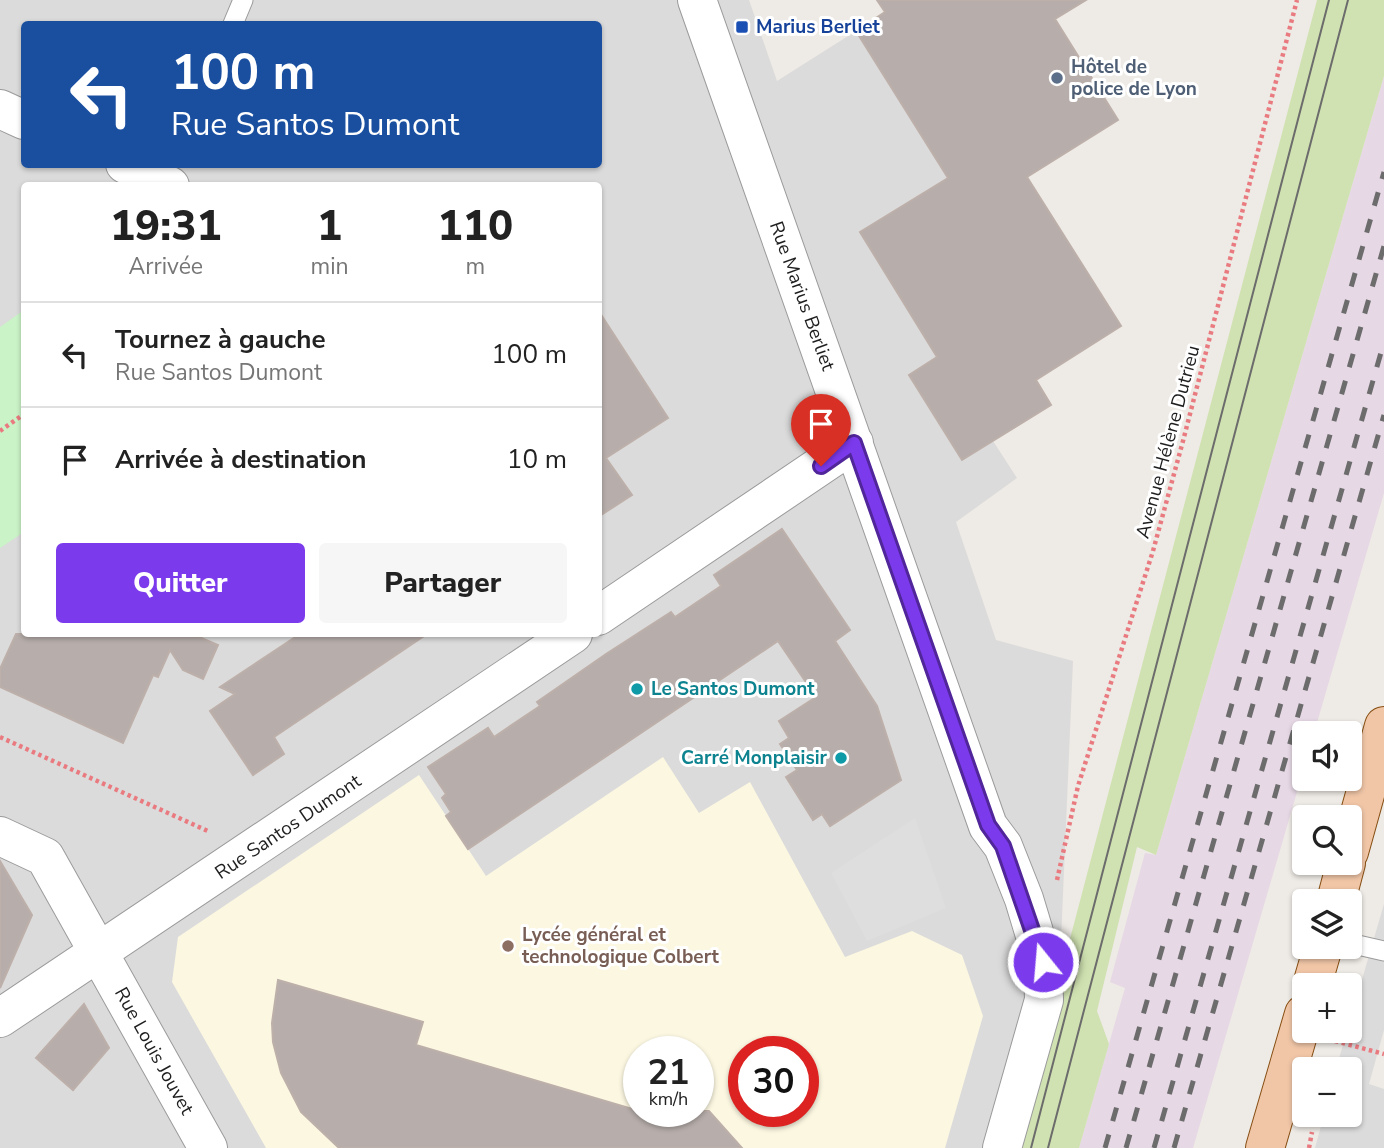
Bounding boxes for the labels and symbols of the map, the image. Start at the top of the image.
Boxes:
place label: Marius Berliet [756,14,881,40]
marker: Marius Berliet [734,19,750,35]
place label: Hôtel de police de Lyon [1071,54,1197,102]
marker: Hôtel de police de Lyon [1049,70,1065,86]
street label: Rue Marius Berliet [763,218,841,375]
street label: Avenue Hélène Dutrieu [1130,343,1206,541]
pin [791,394,851,466]
place label: Le Santos Dumont [651,676,815,702]
marker: Le Santos Dumont [629,681,645,697]
place label: Carré Monplaisir [681,745,828,771]
marker: Carré Monplaisir [833,750,849,766]
street label: Rue Santos Dumont [210,768,366,886]
place label: Lycée général et technologique Colbert [522,922,720,970]
position arrow [1006,925,1080,999]
marker: Lycée général et technologique Colbert [500,938,516,954]
street label: Rue Louis Jouvet [108,983,200,1120]
speed limit sign: 30 [728,1036,819,1127]

